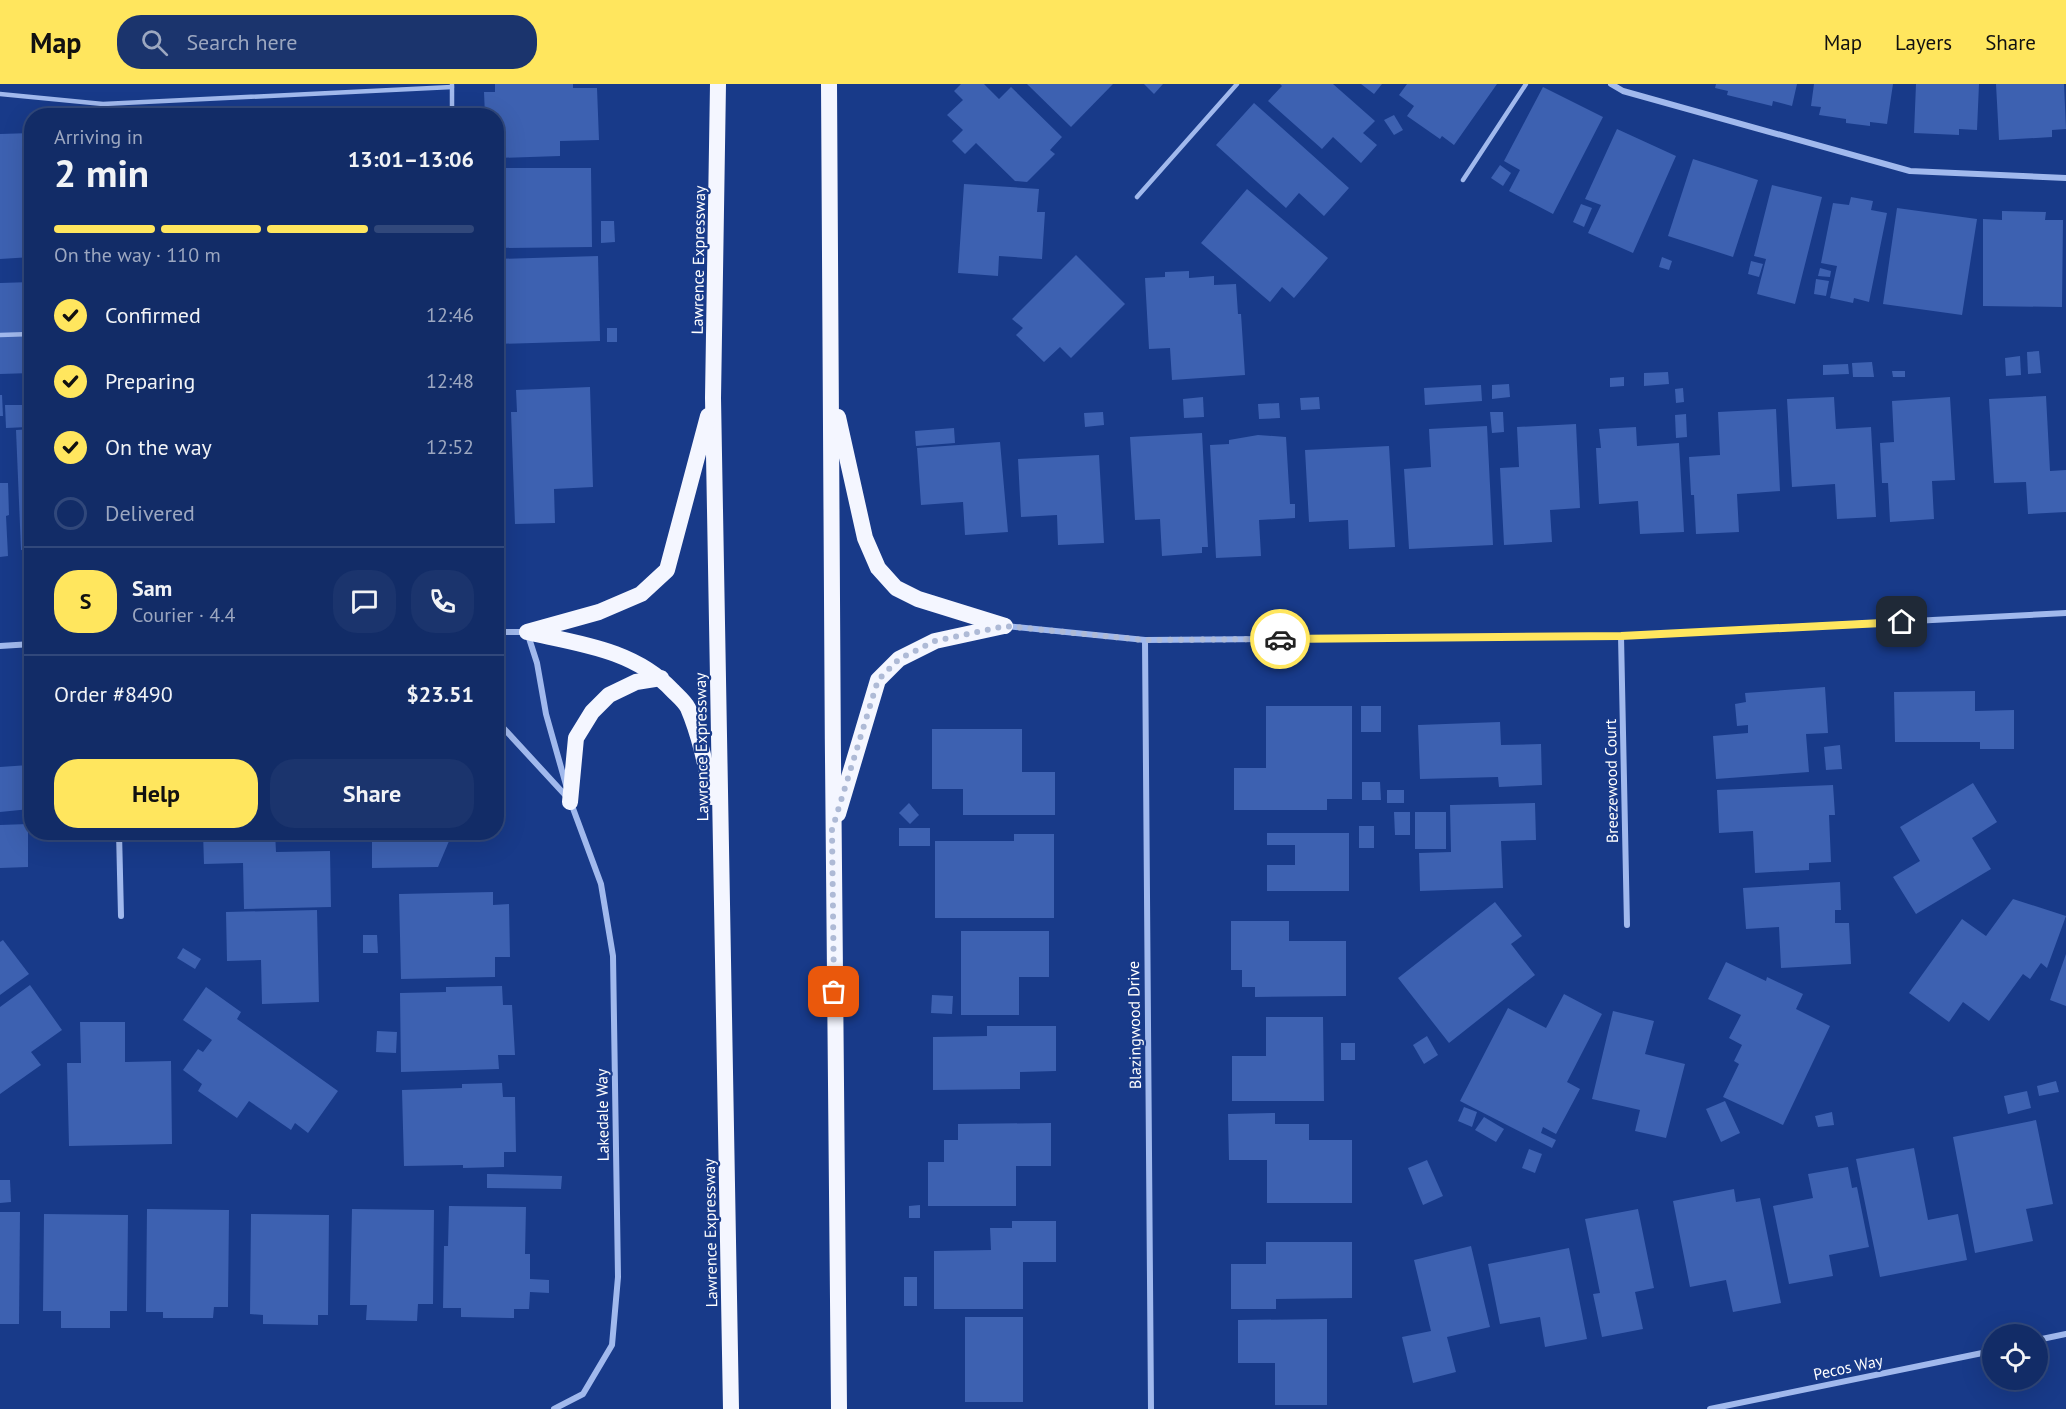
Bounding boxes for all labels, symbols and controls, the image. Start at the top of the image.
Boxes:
search box [117,15,537,69]
text: Map [30,24,81,61]
icon: search [138,26,171,59]
text: Search here [186,28,297,56]
text: Map [1824,29,1862,56]
text: Layers [1895,29,1952,56]
text: Share [1985,29,2036,56]
text: Arriving in [54,124,143,150]
text: 13:01–13:06 [348,145,474,173]
text: 2 min [54,147,149,198]
street label: Lawrence Expressway [687,185,709,335]
text: On the way · 110 m [54,242,221,268]
icon: check [54,299,87,332]
text: Confirmed [105,301,201,329]
text: 12:46 [426,302,474,328]
icon: check [54,365,87,398]
text: Preparing [105,367,195,395]
text: 12:48 [426,368,474,394]
icon: check [54,431,87,464]
text: On the way [105,433,212,461]
text: 12:52 [426,434,474,460]
text: Delivered [105,499,195,527]
button: chat [333,570,396,633]
button: phone [411,570,474,633]
text: Sam [132,574,172,602]
text: S [80,587,91,615]
pin [1876,596,1927,647]
text: Courier · 4.4 [132,602,235,628]
icon: home [1885,605,1918,638]
courier [1250,609,1310,669]
icon: car [1264,623,1297,656]
street label: Lawrence Expressway [690,672,712,822]
text: Order #8490 [54,680,173,708]
text: $23.51 [406,680,474,708]
street label: Breezewood Court [1600,718,1622,843]
button: Help [54,759,258,828]
button: Share [270,759,474,828]
street label: Blazingwood Drive [1123,961,1145,1089]
pin [808,966,859,1017]
icon: bag [817,975,850,1008]
street label: Lakedale Way [591,1068,613,1162]
street label: Lawrence Expressway [699,1158,721,1308]
map controls [1982,1324,2048,1390]
button: locate [1982,1324,2048,1390]
street label: Pecos Way [1811,1350,1885,1384]

